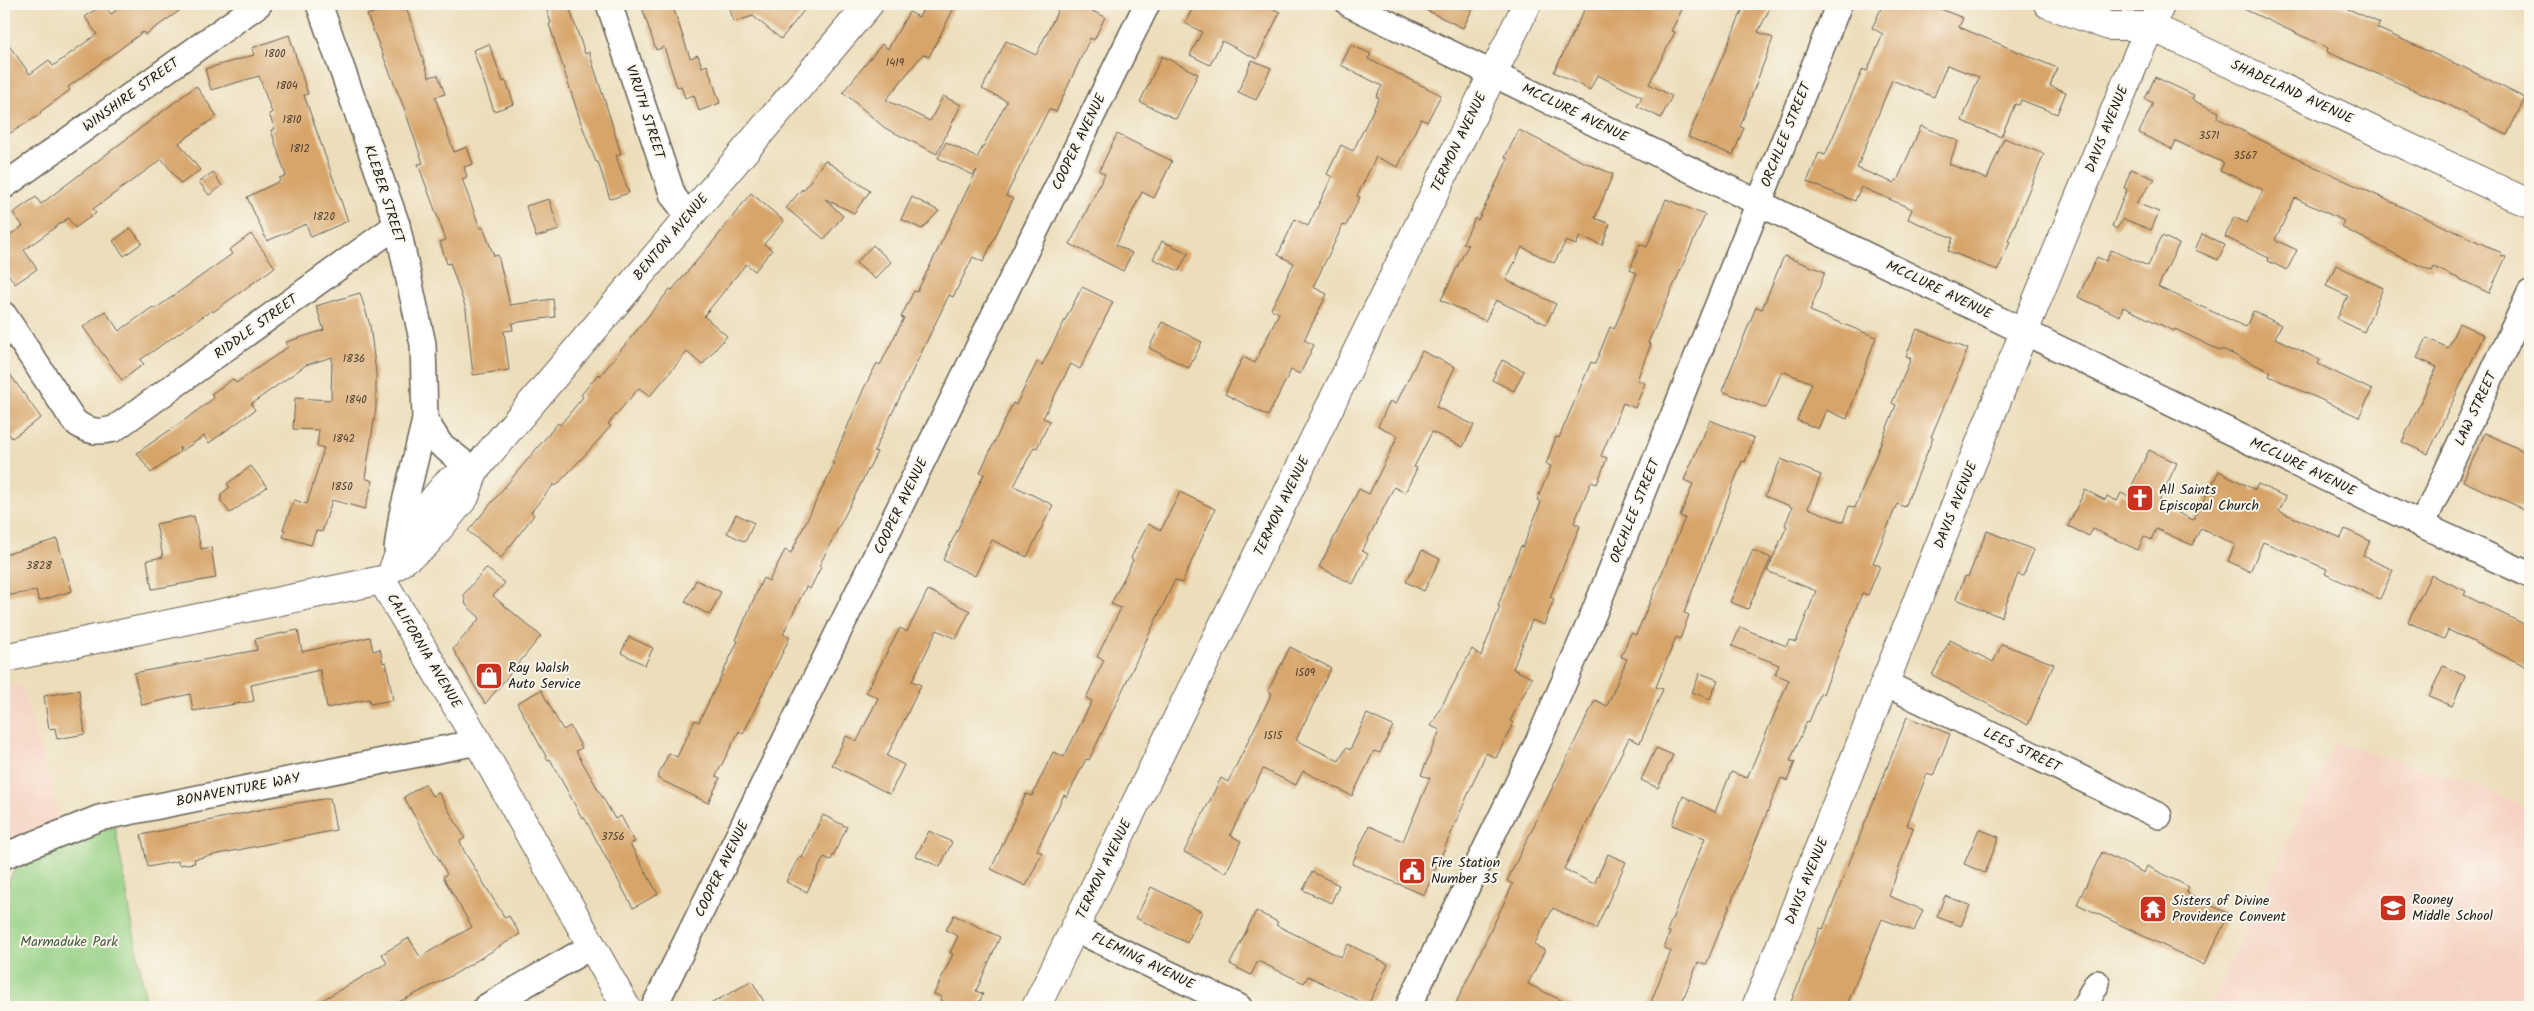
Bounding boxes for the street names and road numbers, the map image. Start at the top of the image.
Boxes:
street label: WINSHIRE STREET [78,51,185,138]
street label: SHADELAND AVENUE [2227,54,2358,130]
street label: VIRUTH STREET [619,62,671,163]
street label: MCCLURE AVENUE [1518,78,1633,149]
street label: ORCHLEE STREET [1755,78,1818,191]
street label: DAVIS AVENUE [2079,81,2135,176]
street label: TERMON AVENUE [1425,88,1493,196]
street label: COOPER AVENUE [1046,89,1112,194]
street label: KLEBER STREET [358,142,411,247]
street label: BENTON AVENUE [628,188,715,285]
street label: MCCLURE AVENUE [1882,255,1997,326]
street label: RIDDLE STREET [209,288,304,365]
street label: LAW STREET [2449,367,2503,450]
street label: MCCLURE AVENUE [2246,432,2361,503]
street label: TERMON AVENUE [1248,452,1316,560]
street label: COOPER AVENUE [868,453,934,558]
street label: ORCHLEE STREET [1604,454,1667,567]
street label: DAVIS AVENUE [1928,457,1984,552]
street label: CALIFORNIA AVENUE [381,589,468,714]
street label: LEES STREET [1979,722,2066,779]
street label: BONAVENTURE WAY [174,767,303,813]
street label: TERMON AVENUE [1070,815,1138,923]
street label: COOPER AVENUE [689,816,755,921]
street label: DAVIS AVENUE [1779,833,1835,928]
street label: FLEMING AVENUE [1088,926,1199,996]

